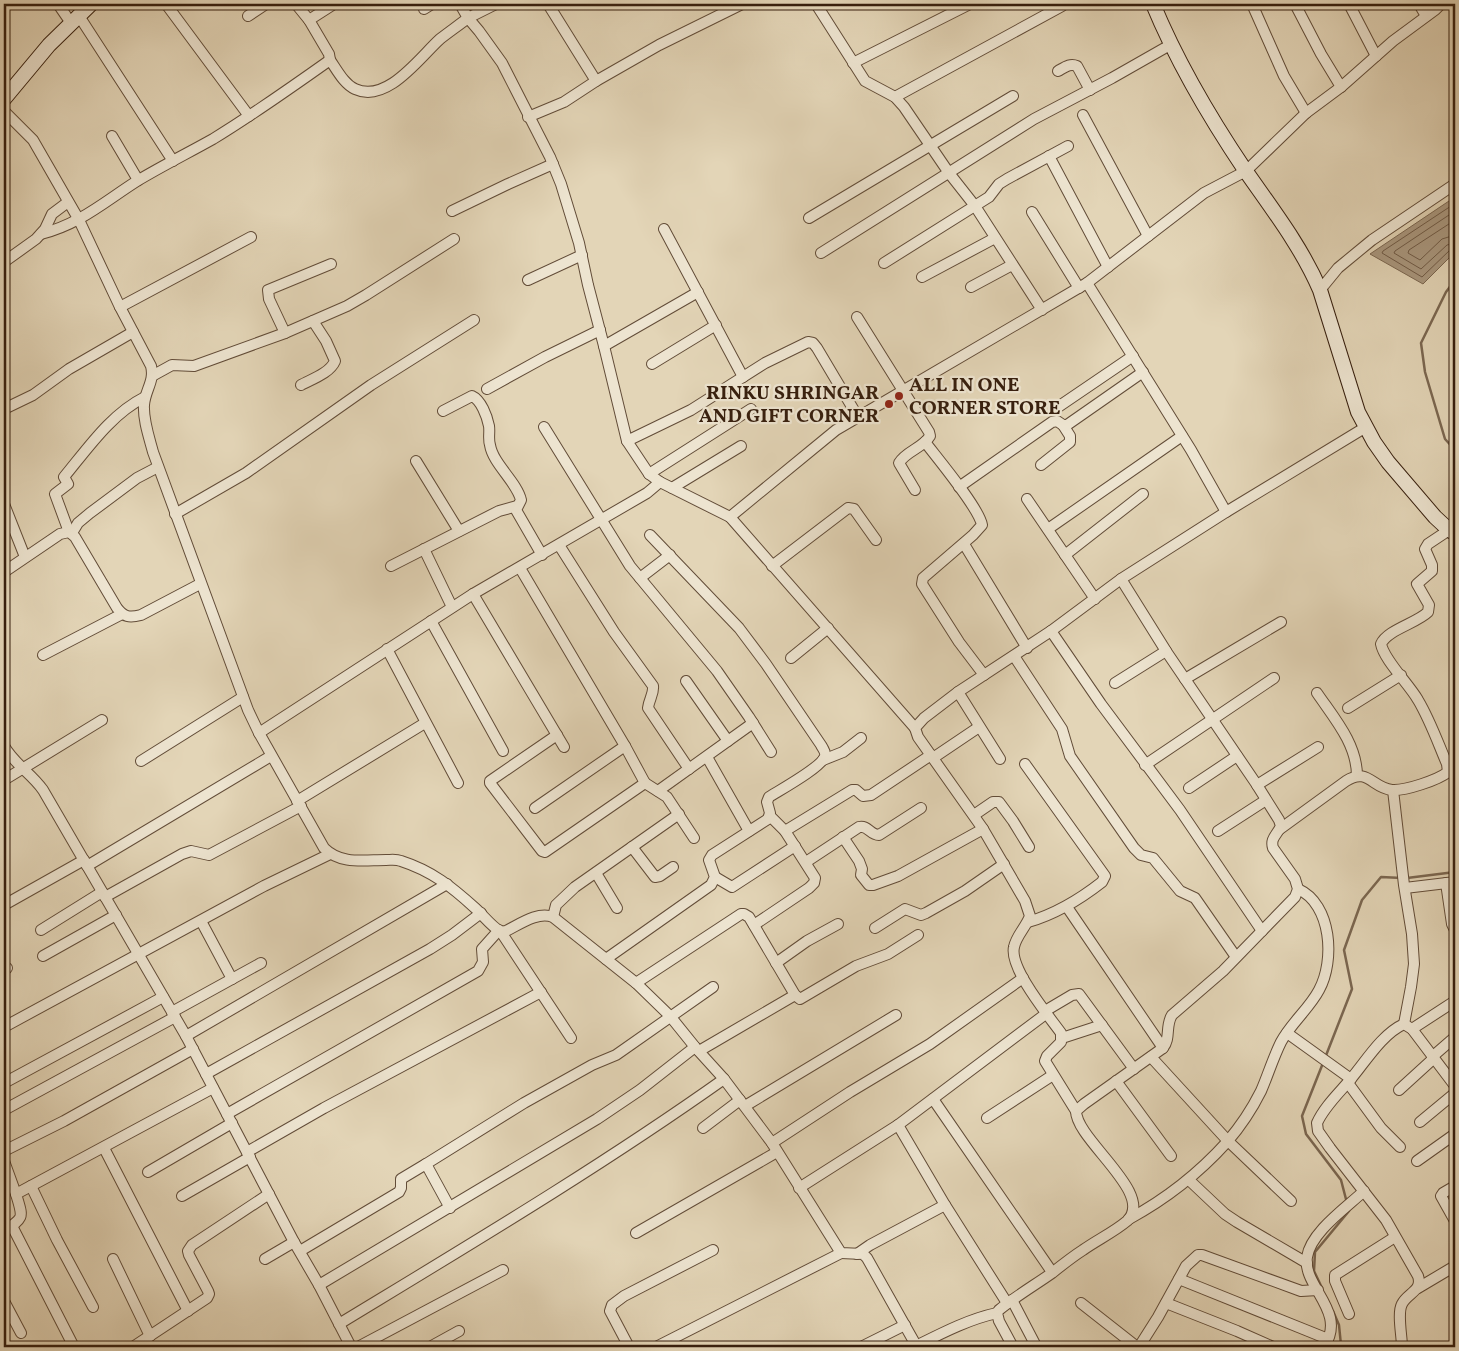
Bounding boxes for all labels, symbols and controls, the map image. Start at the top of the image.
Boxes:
place label: ALL IN ONE CORNER STORE [909,372,1061,423]
place label: RINKU SHRINGAR AND GIFT CORNER [699,380,879,431]
marker: ALL IN ONE CORNER STORE [893,390,905,402]
marker: RINKU SHRINGAR AND GIFT CORNER [883,398,895,410]

